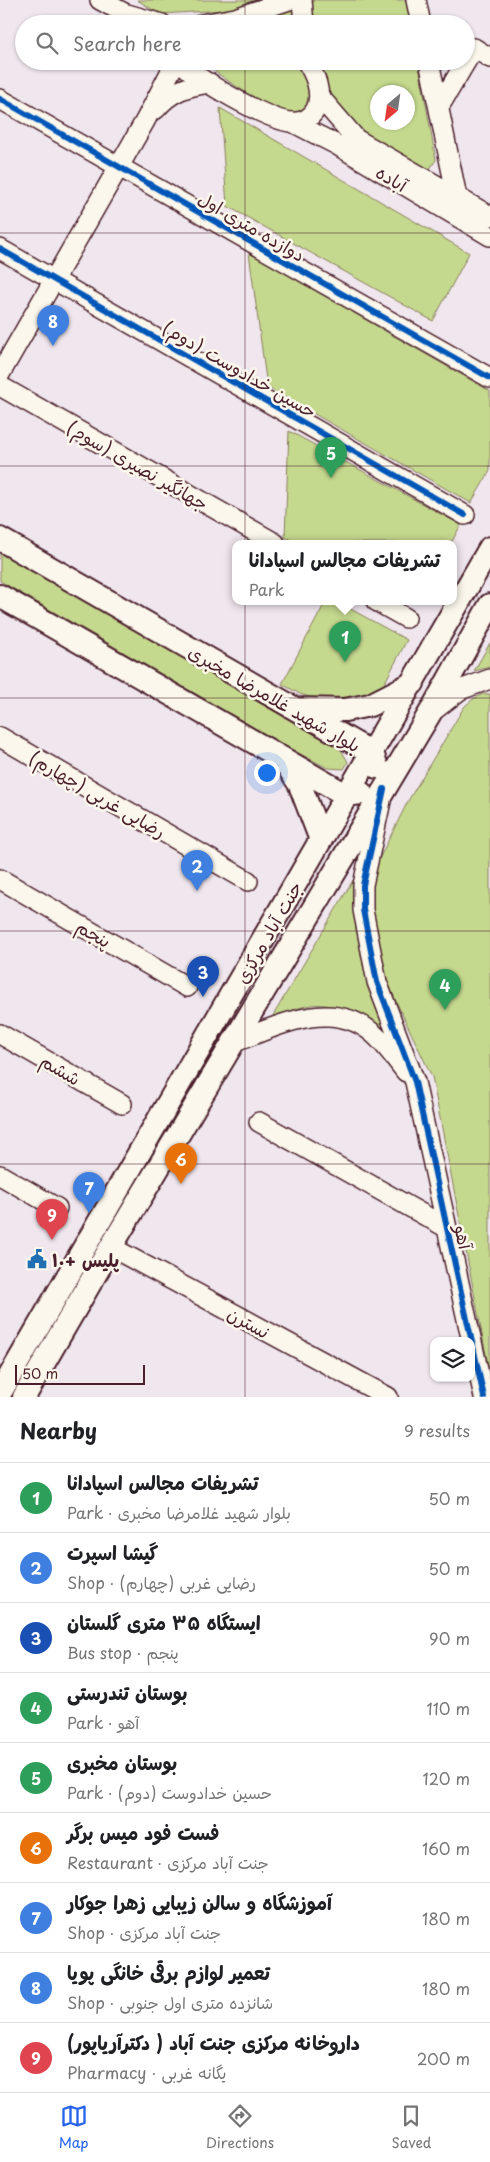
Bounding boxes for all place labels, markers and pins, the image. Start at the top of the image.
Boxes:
pin: 8 [37,305,69,346]
pin: 5 [315,437,347,478]
pin: 1 [329,621,361,662]
pin: 2 [181,850,213,891]
pin: 3 [187,956,219,997]
pin: 4 [429,969,461,1010]
pin: 6 [165,1143,197,1184]
pin: 7 [73,1172,105,1213]
pin: 9 [36,1199,68,1240]
place label: پلیس +۱۰ [52,1246,120,1273]
public building icon: پلیس +۱۰ [26,1248,48,1270]

